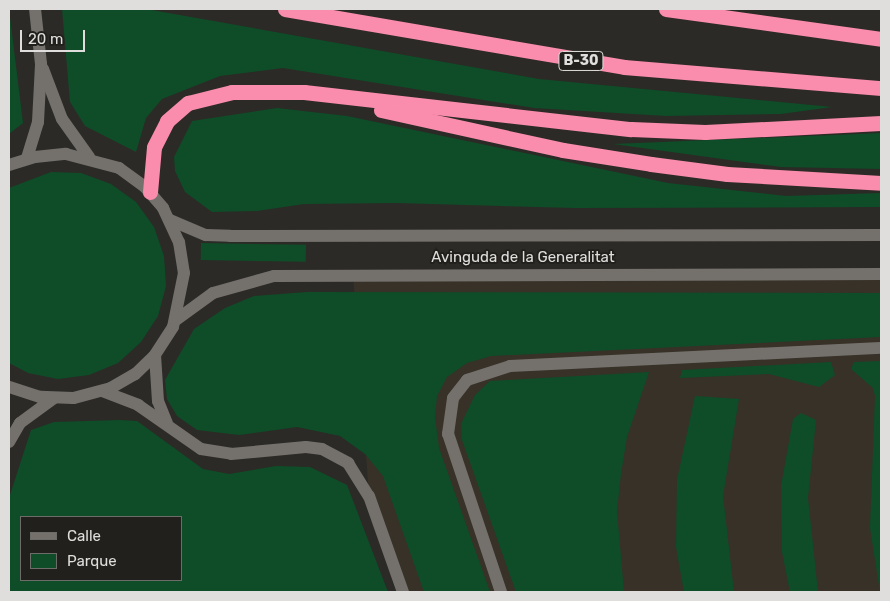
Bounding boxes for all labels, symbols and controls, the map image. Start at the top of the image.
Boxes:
scale bar [22,20,88,52]
text: 20 m [28,30,63,48]
road number: B-30 [557,49,605,72]
street label: Avinguda de la Generalitat [431,249,615,267]
legend [20,516,182,581]
text: Calle [67,527,101,545]
text: Parque [67,552,117,570]

